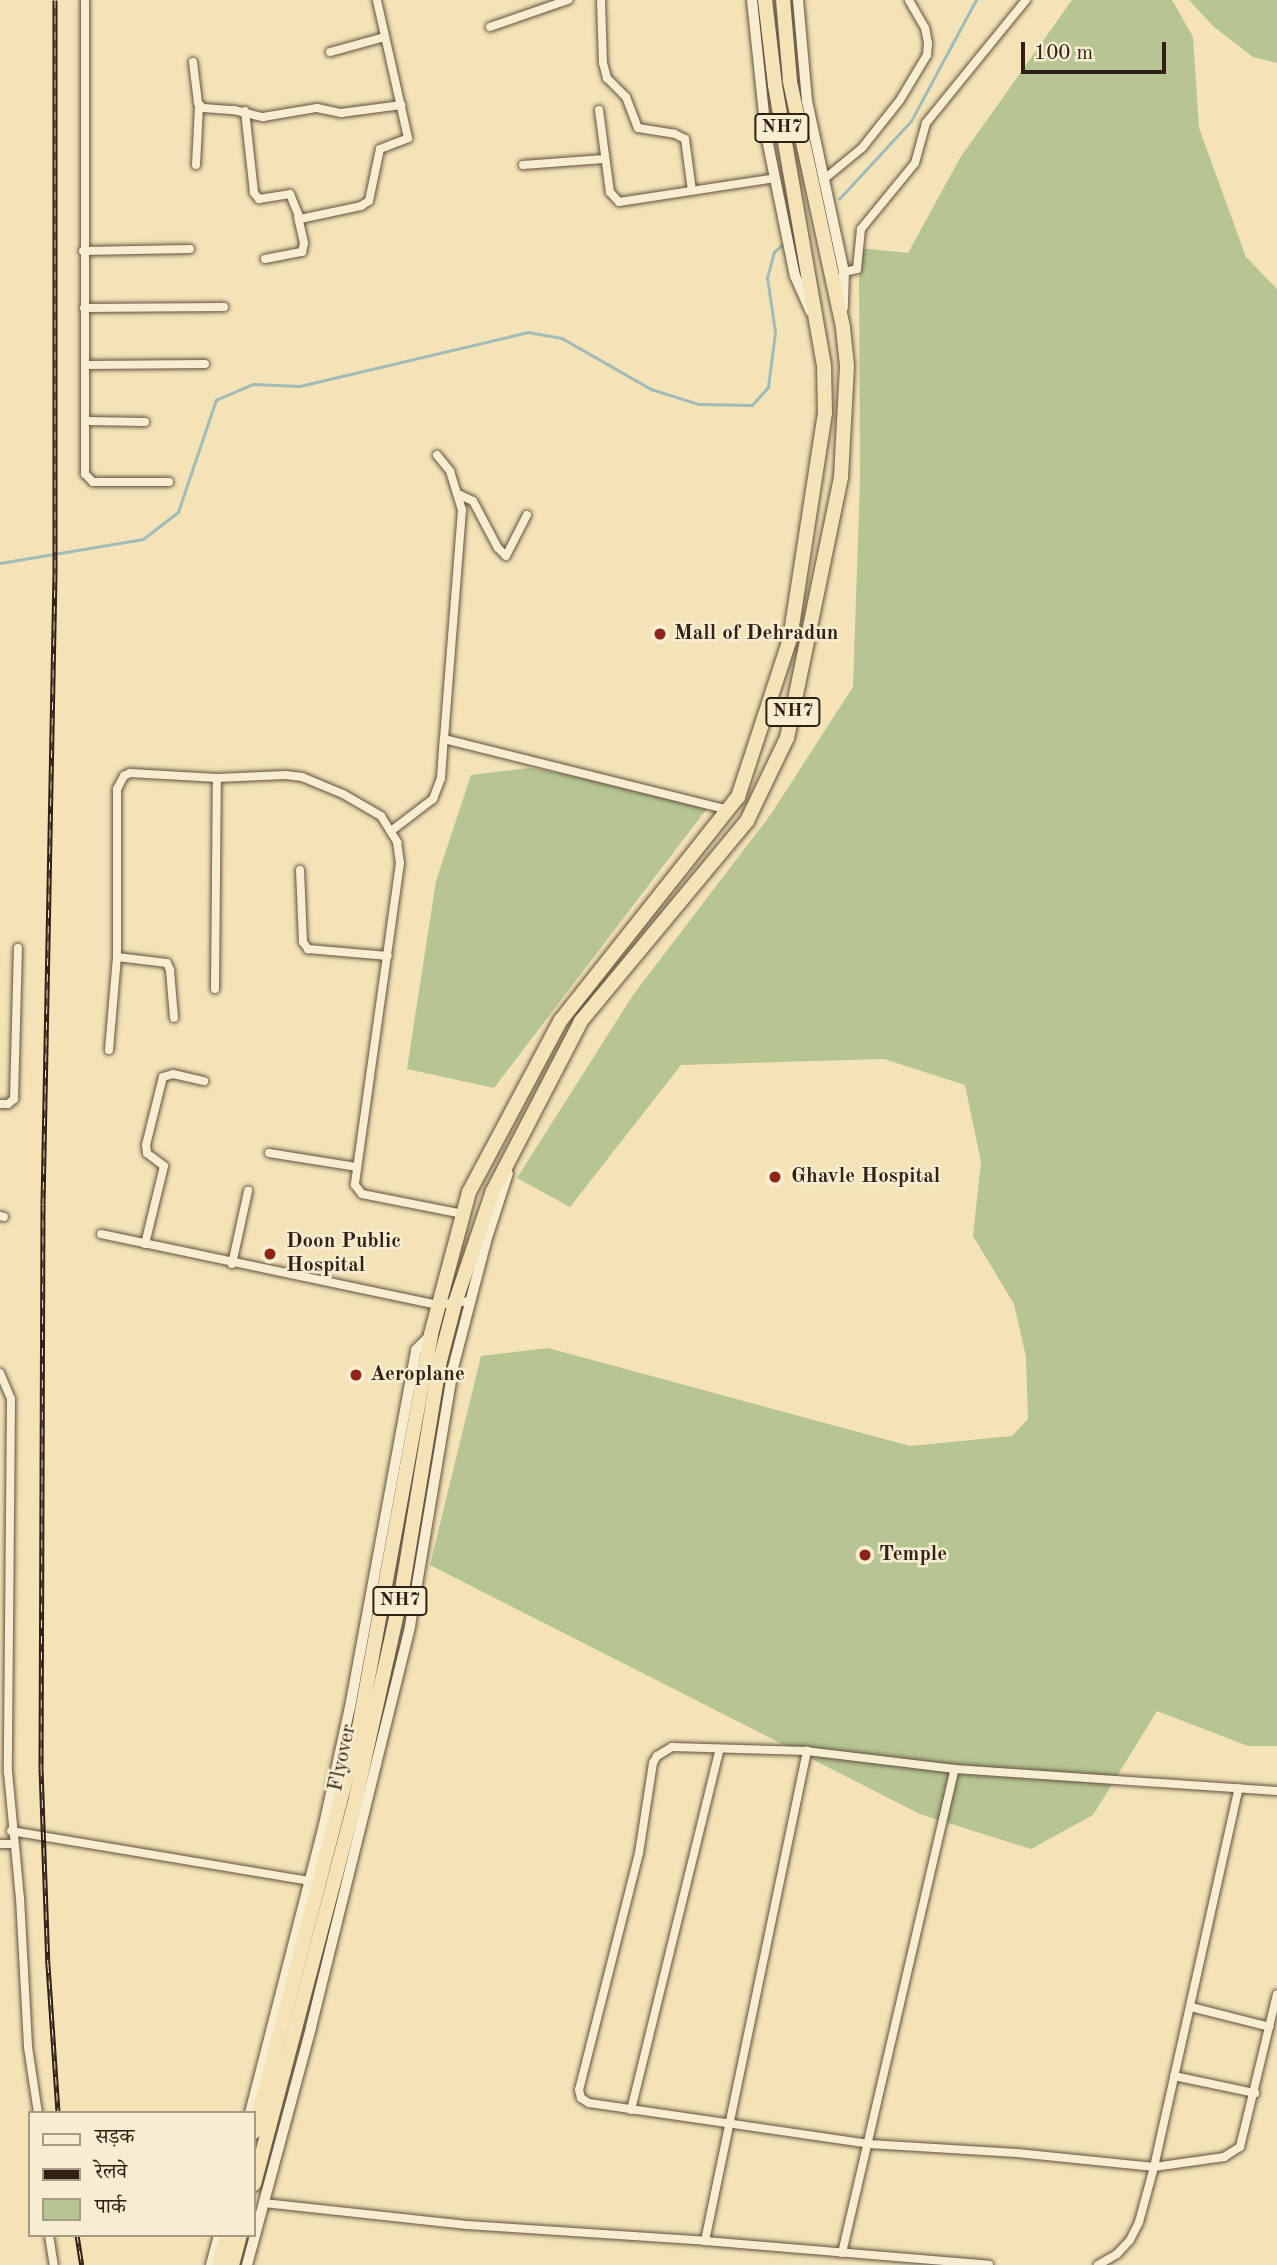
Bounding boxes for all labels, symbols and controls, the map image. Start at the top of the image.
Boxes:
scale bar [1025,28,1170,72]
text: 100 m [1034,43,1093,64]
road number: NH7 [754,112,810,144]
place label: Mall of Dehradun [674,621,838,647]
marker: Mall of Dehradun [652,626,668,642]
road number: NH7 [765,696,821,727]
place label: Ghavle Hospital [791,1164,940,1190]
marker: Ghavle Hospital [765,1167,785,1187]
place label: Doon Public Hospital [286,1229,401,1279]
marker: Doon Public Hospital [260,1244,280,1264]
place label: Aeroplane [370,1362,465,1388]
marker: Aeroplane [348,1367,364,1383]
place label: Temple [879,1542,947,1568]
marker: Temple [857,1547,873,1563]
road number: NH7 [372,1586,428,1616]
street label: Flyover [324,1722,362,1794]
legend [28,2111,256,2237]
text: सड़क [95,2127,134,2148]
text: रेलवे [95,2162,127,2183]
text: पार्क [95,2197,126,2218]

